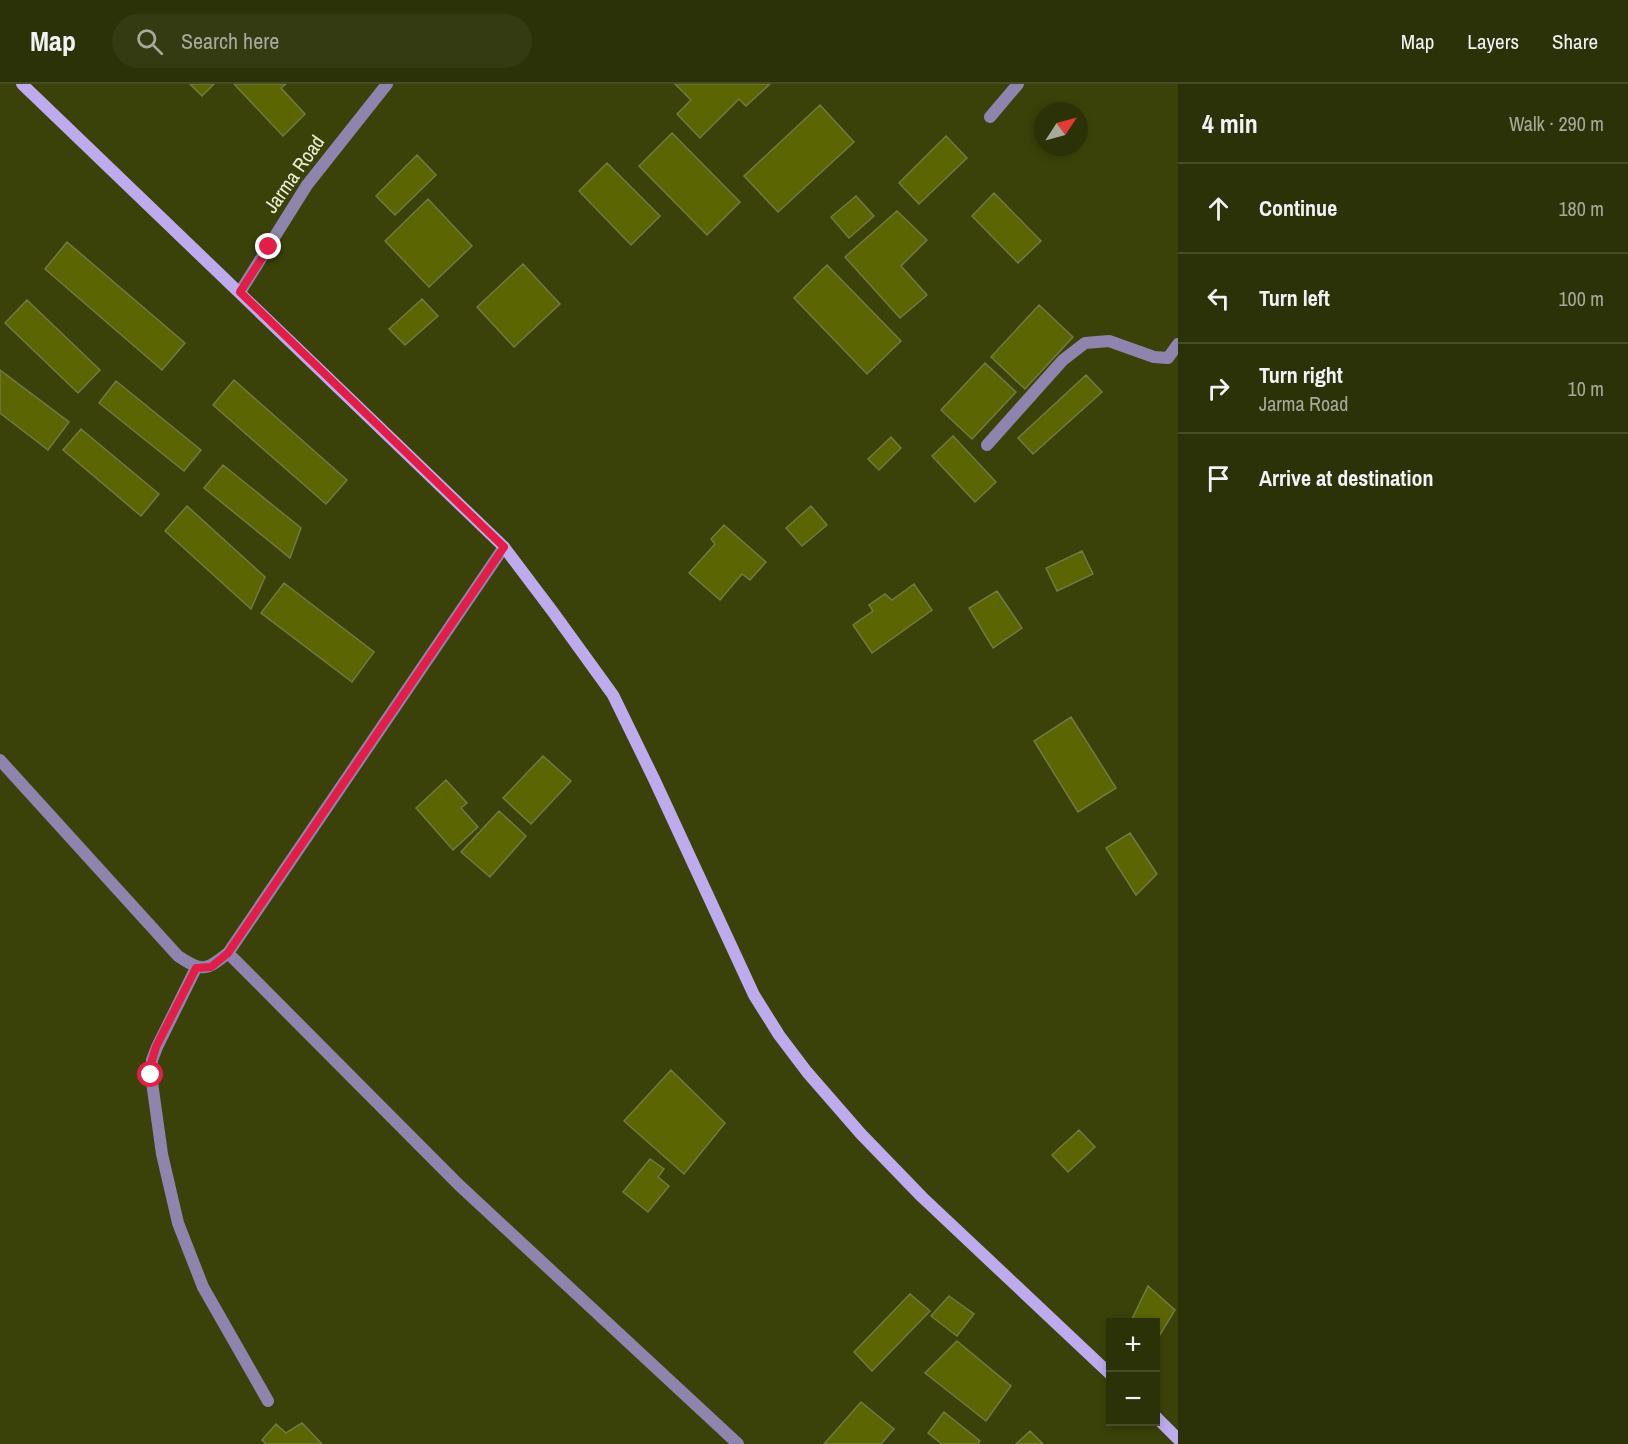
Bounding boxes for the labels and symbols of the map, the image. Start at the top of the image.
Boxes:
north arrow [1034,102,1088,156]
street label: Jarma Road [257,129,330,218]
route end [255,233,281,259]
route start [137,1061,163,1087]

